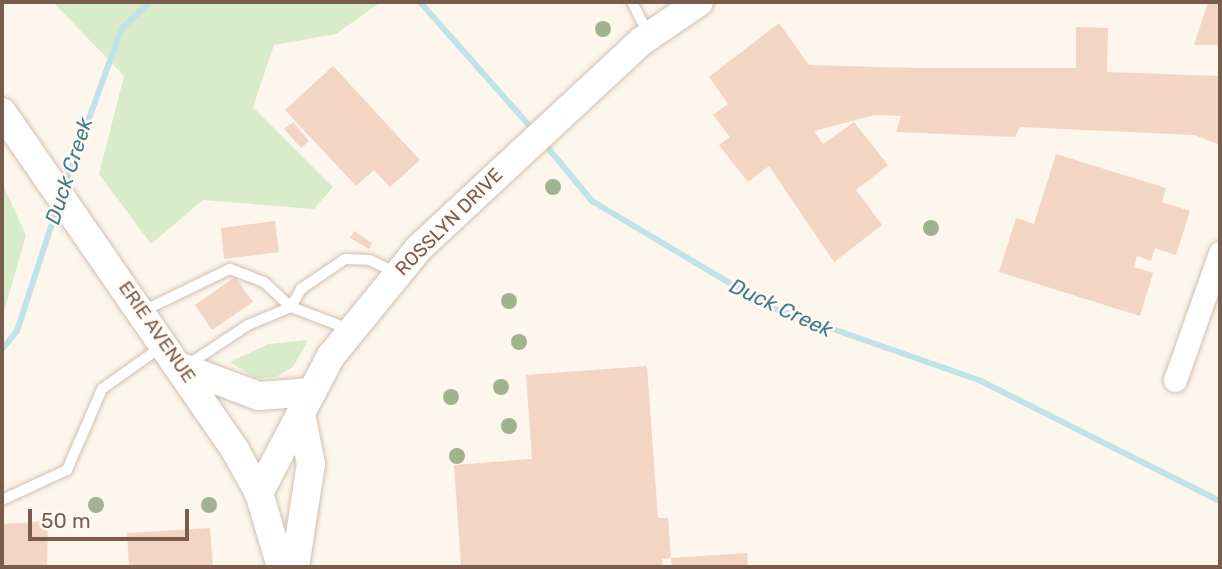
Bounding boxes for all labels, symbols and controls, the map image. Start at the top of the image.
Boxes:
water label: Duck Creek [40,114,98,228]
street label: ROSSLYN DRIVE [391,164,507,280]
water label: Duck Creek [725,273,837,343]
street label: ERIE AVENUE [114,277,200,387]
scale bar [32,496,192,540]
text: 50 m [41,508,91,533]

